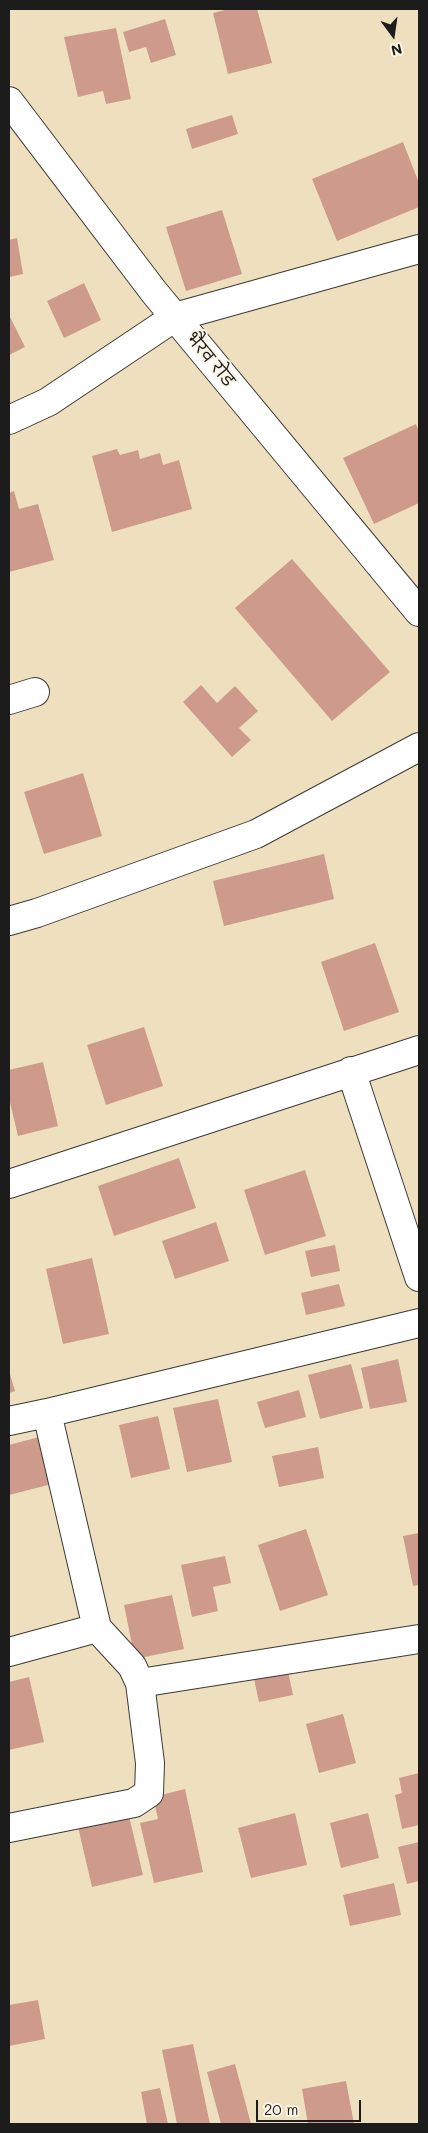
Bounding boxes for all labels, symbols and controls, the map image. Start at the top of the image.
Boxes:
north arrow [368,10,418,60]
text: N [389,40,404,61]
street label: भैरव रोड [182,329,238,391]
scale bar [258,2090,363,2122]
text: 20 m [264,2099,298,2119]

